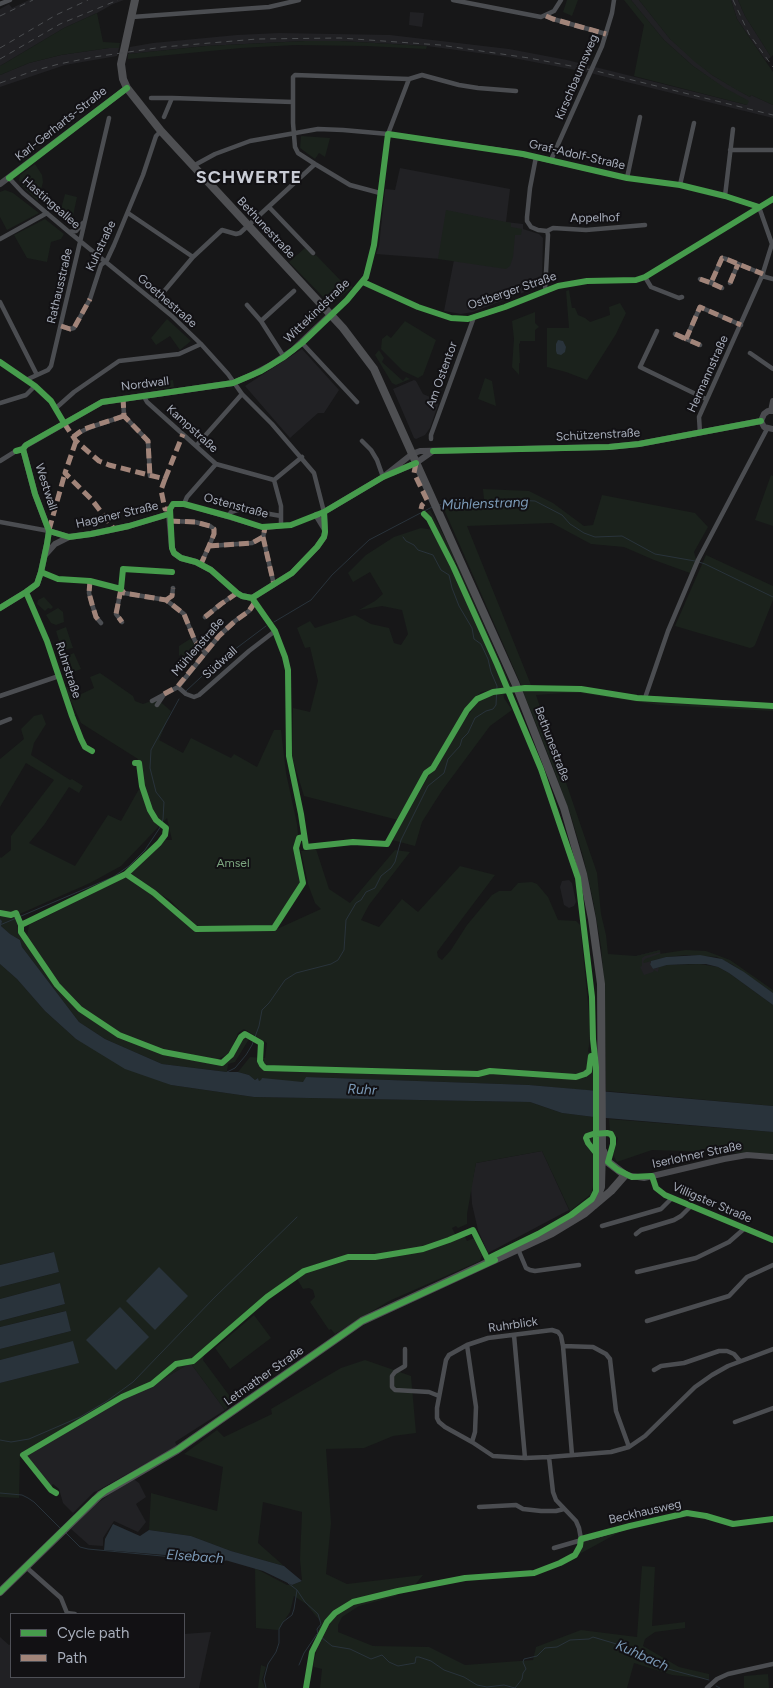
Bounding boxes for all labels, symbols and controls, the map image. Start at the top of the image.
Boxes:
street label: Kirschbaumsweg [553,32,601,122]
street label: Karl-Gerharts-Straße [12,84,110,164]
street label: Graf-Adolf-Straße [528,137,626,173]
district label: SCHWERTE [195,167,303,189]
street label: Hastingsallee [19,174,83,232]
street label: Bethunestraße [234,194,298,262]
street label: Appelhof [570,210,620,226]
street label: Kuhstraße [83,218,119,274]
street label: Rathausstraße [44,247,76,325]
street label: Ostberger Straße [466,269,558,313]
street label: Goethestraße [134,271,200,331]
street label: Wittekindstraße [281,276,353,346]
street label: Hermannstraße [685,333,731,415]
street label: Am Ostentor [423,340,461,410]
street label: Nordwall [120,374,170,394]
street label: Kampstraße [163,402,221,456]
street label: Schützenstraße [555,426,641,444]
street label: Westwall [32,462,60,512]
street label: Ostenstraße [202,490,270,522]
water label: Mühlenstrang [441,494,529,514]
street label: Hagener Straße [74,498,160,532]
street label: Mühlenstraße [169,615,227,679]
street label: Ruhrstraße [52,640,84,700]
street label: Südwall [200,644,240,682]
street label: Bethunestraße [531,705,573,783]
park label: Amsel [216,856,250,870]
water label: Ruhr [347,1081,377,1099]
street label: Iserlohner Straße [651,1138,743,1172]
street label: Villigster Straße [670,1180,754,1226]
street label: Ruhrblick [487,1314,539,1336]
street label: Letmather Straße [221,1343,307,1409]
street label: Beckhausweg [607,1497,683,1527]
water label: Elsebach [166,1547,224,1567]
legend [10,1613,185,1678]
text: Cycle path [57,1624,129,1642]
water label: Kuhbach [613,1637,671,1675]
text: Path [57,1649,87,1667]

